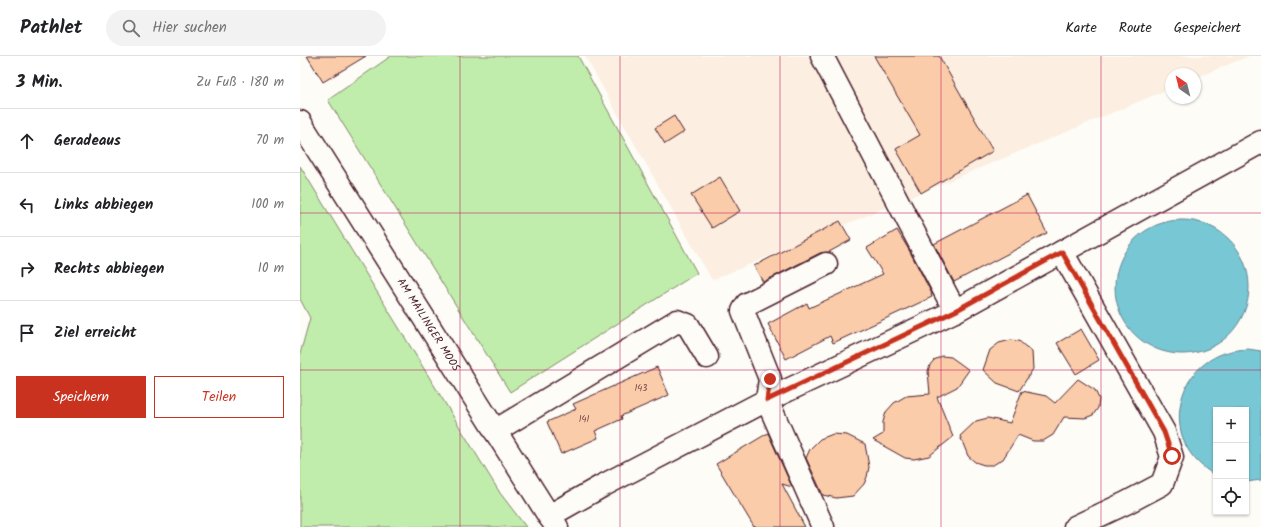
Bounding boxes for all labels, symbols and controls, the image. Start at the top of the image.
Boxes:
search box [106,10,386,46]
text: Pathlet [20,13,82,43]
text: Hier suchen [152,16,227,40]
icon: search [120,17,142,39]
text: Karte [1066,17,1097,39]
text: Route [1119,17,1152,39]
text: Gespeichert [1174,17,1241,39]
north arrow [1165,68,1201,104]
text: 3 Min. [16,69,63,96]
text: Zu Fuß · 180 m [196,72,284,93]
text: Geradeaus [54,129,121,153]
icon: ahead [16,130,38,152]
text: 70 m [256,130,284,151]
text: Links abbiegen [54,193,153,217]
icon: left [16,194,38,216]
text: 100 m [251,194,284,215]
text: Rechts abbiegen [54,257,164,281]
icon: right [16,258,38,280]
text: 10 m [258,258,284,279]
street label: AM MAILINGER MOOS [392,275,465,375]
text: Ziel erreicht [54,321,137,345]
icon: arrive [16,322,38,344]
route end [761,370,779,388]
button: Speichern [16,376,146,418]
button: Teilen [154,376,284,418]
house number: 143 [635,381,647,396]
map controls [1213,407,1249,515]
button: + [1213,407,1249,443]
house number: 141 [579,412,589,427]
button: − [1213,443,1249,479]
route start [1163,447,1181,465]
button: locate [1213,479,1249,515]

